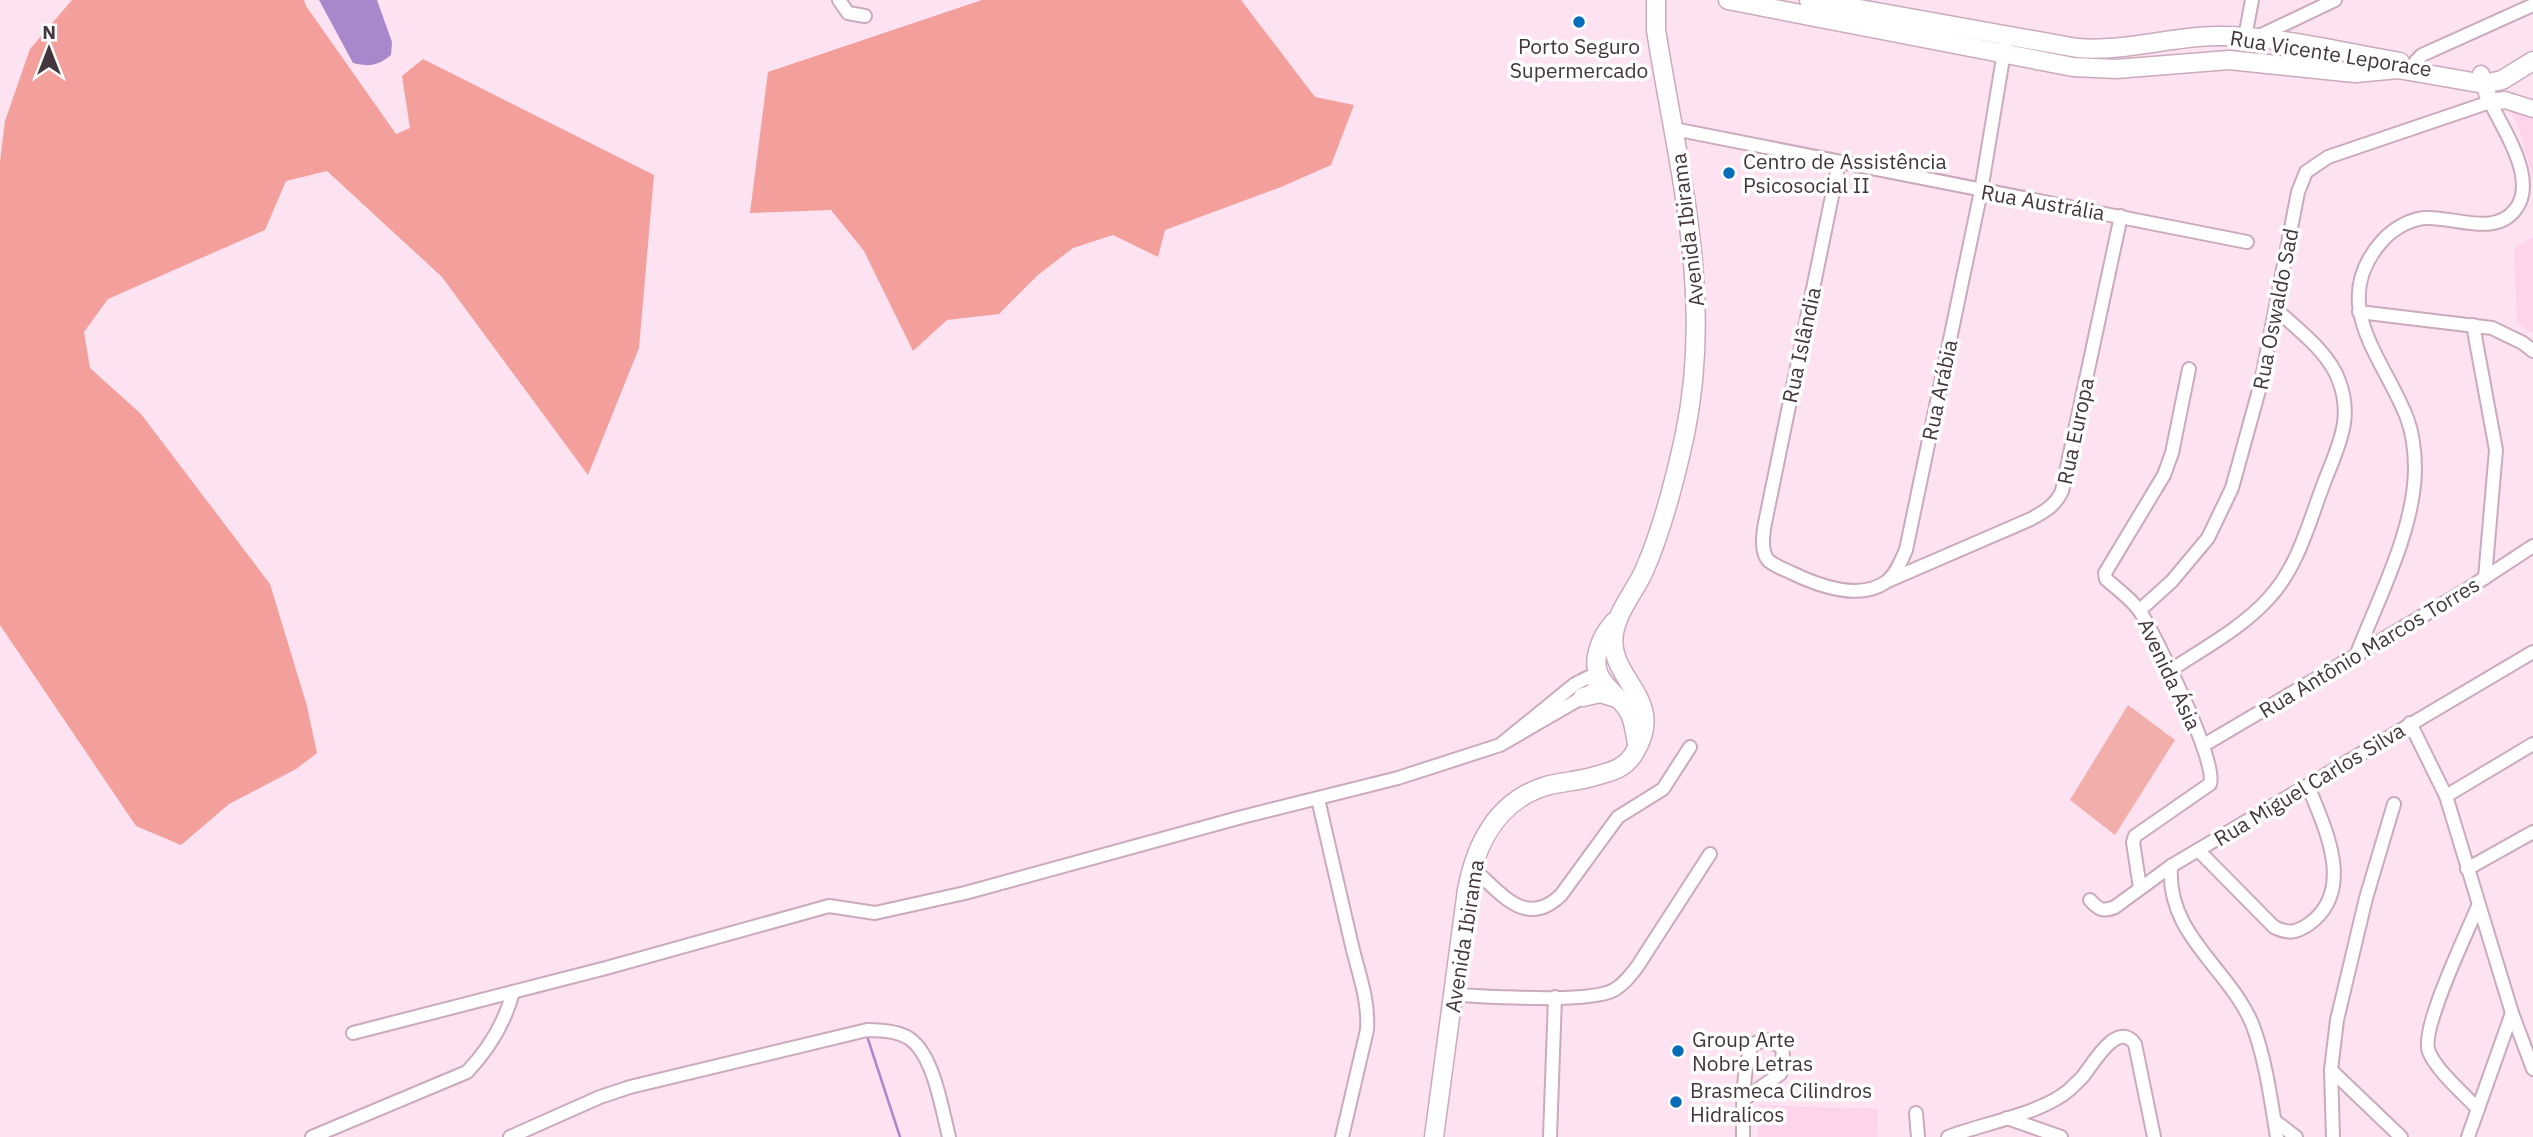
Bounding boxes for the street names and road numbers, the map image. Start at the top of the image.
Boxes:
street label: Rua Vicente Leporace [2228,23,2434,83]
street label: Avenida Ibirama [1664,152,1710,308]
street label: Rua Austrália [1979,177,2107,227]
street label: Rua Oswaldo Sad [2246,226,2304,392]
street label: Rua Islândia [1775,285,1827,405]
street label: Rua Arábia [1915,337,1963,443]
street label: Rua Europa [2050,375,2100,487]
street label: Rua Antônio Marcos Torres [2254,570,2484,724]
street label: Avenida Ásia [2132,614,2208,734]
street label: Rua Miguel Carlos Silva [2208,716,2410,852]
street label: Avenida Ibirama [1438,858,1490,1014]

